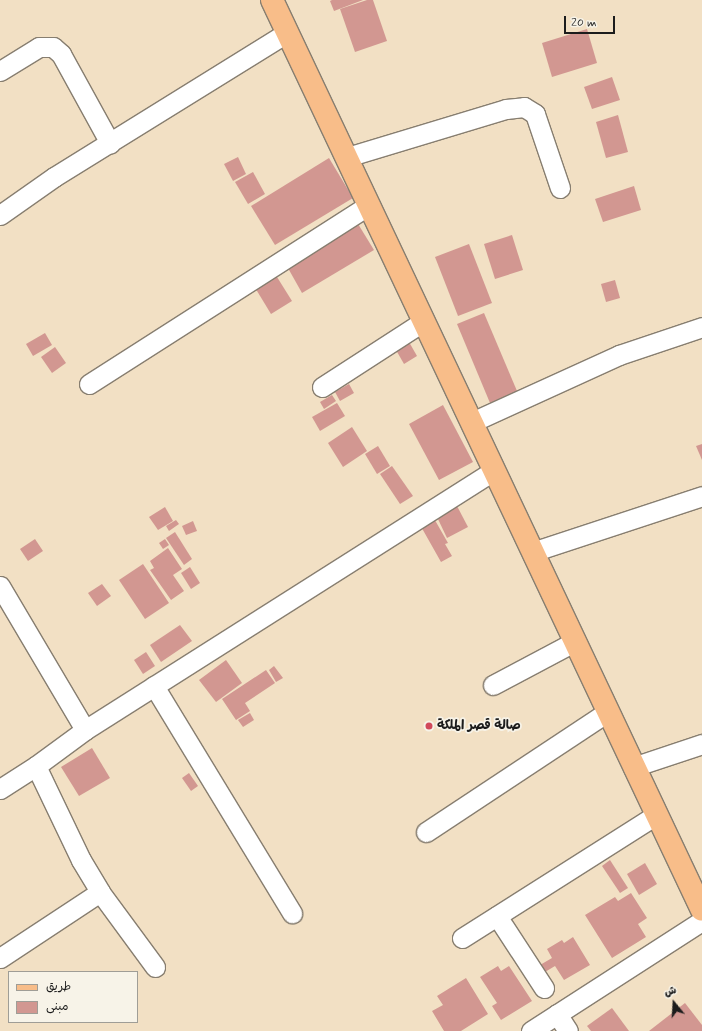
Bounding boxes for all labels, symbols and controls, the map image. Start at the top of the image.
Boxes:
scale bar [566,8,617,34]
text: 20 m [571,15,597,31]
place label: صالة قصر الملكة [437,718,521,734]
marker: صالة قصر الملكة [424,721,434,731]
legend [8,971,138,1023]
text: طريق [46,979,71,995]
north arrow [654,983,694,1023]
text: ش [662,983,678,1000]
text: مبنى [46,999,69,1015]

